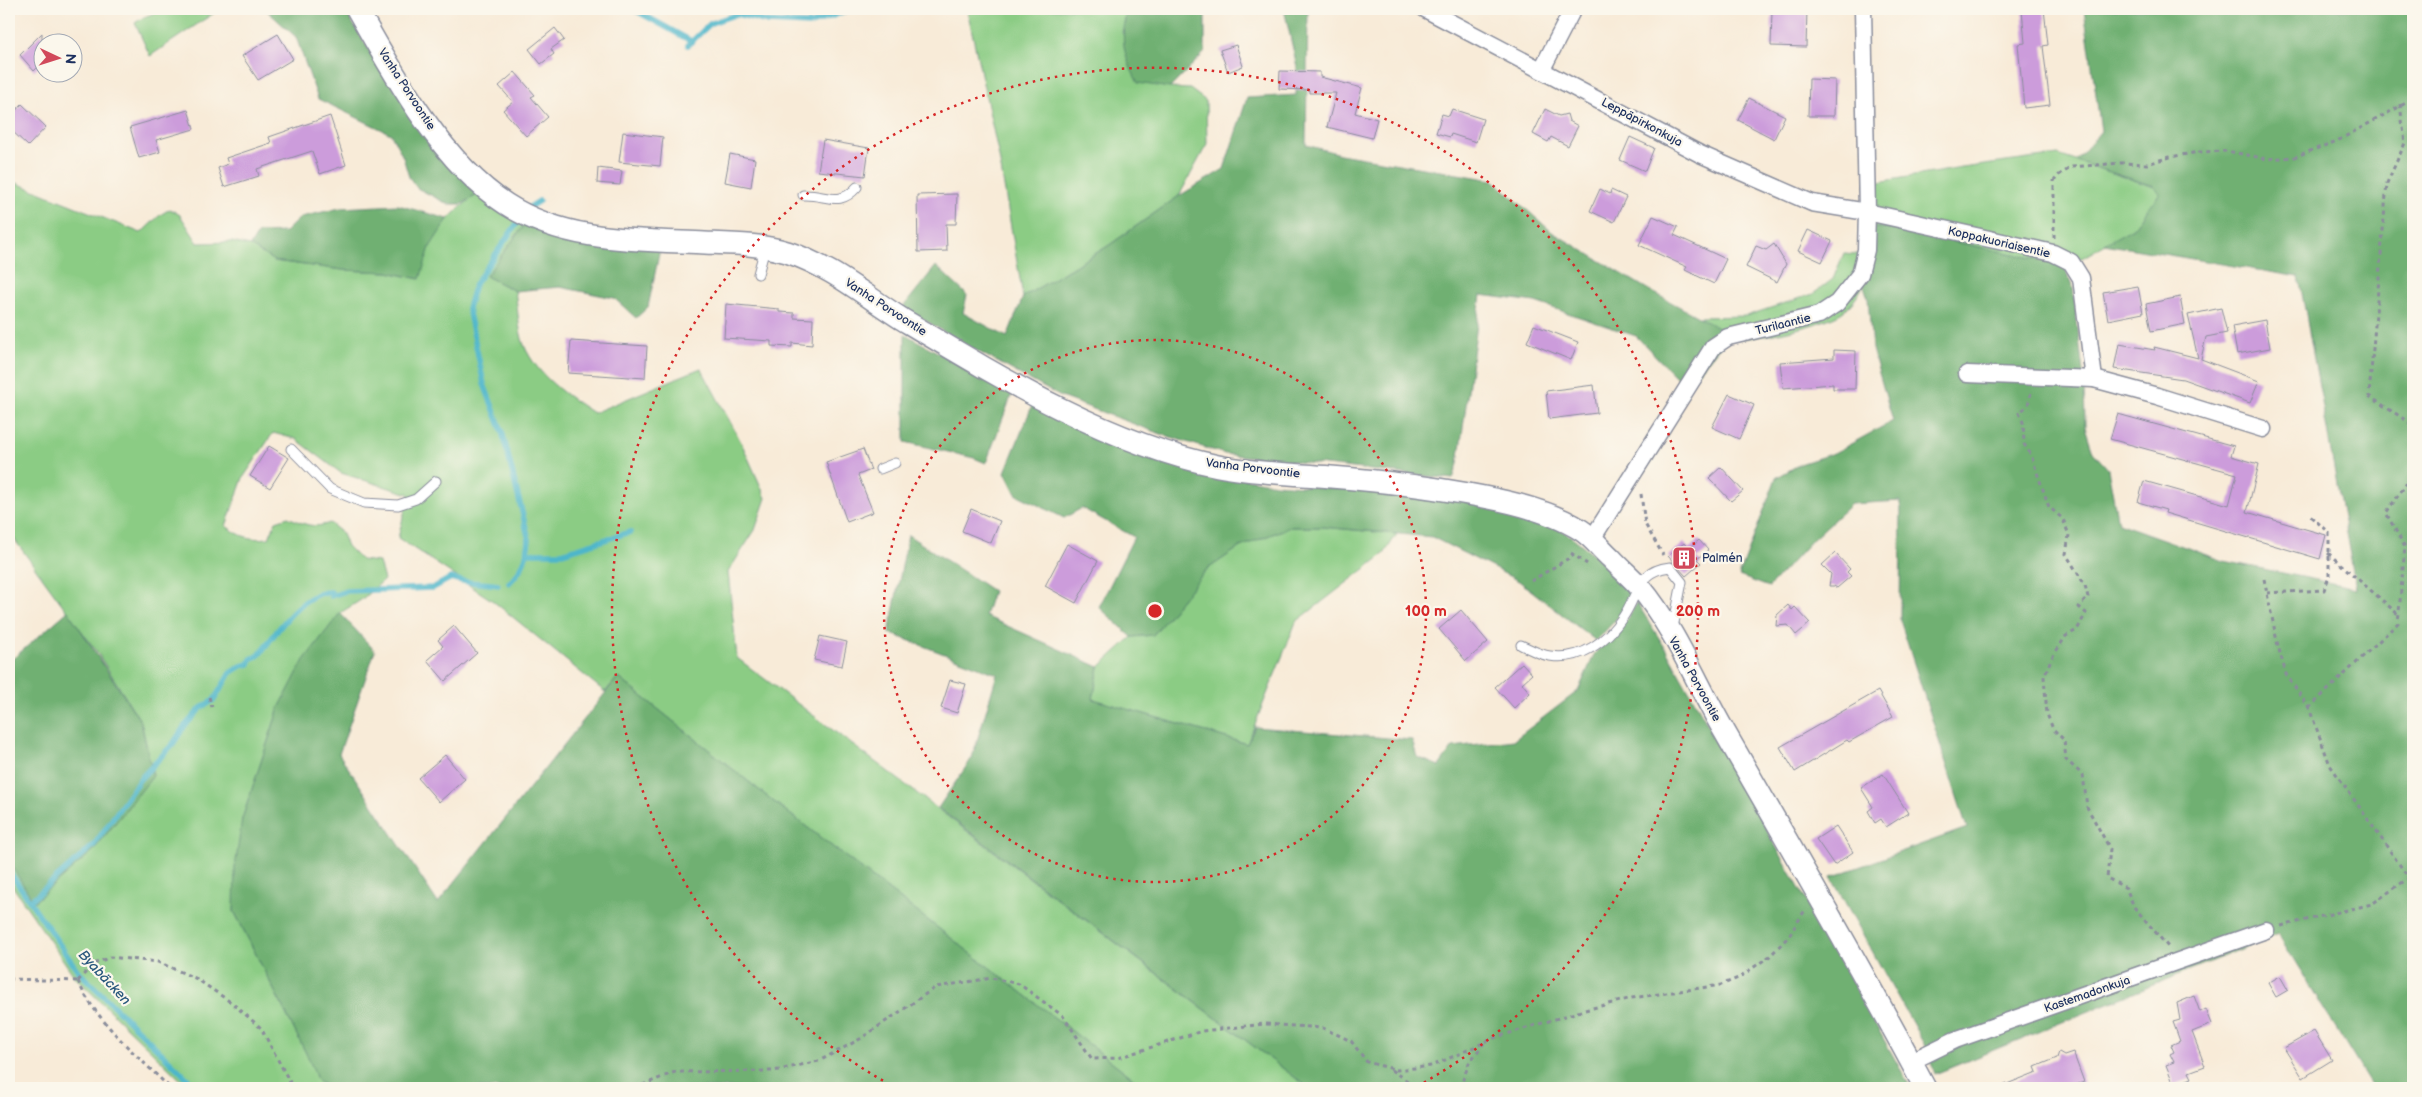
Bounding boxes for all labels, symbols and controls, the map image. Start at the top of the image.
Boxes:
north arrow [32,32,82,82]
street label: Vanha Porvoontie [375,46,439,133]
text: N [62,53,79,65]
street label: Leppäpirkonkuja [1599,95,1685,150]
street label: Koppakuoriaisentie [1946,223,2052,262]
street label: Vanha Porvoontie [842,275,929,339]
street label: Turilaantie [1754,310,1812,339]
street label: Vanha Porvoontie [1205,455,1301,482]
building icon: Palmén [1671,545,1697,571]
place label: Palmén [1702,551,1743,566]
centre of rings [1146,602,1164,620]
text: 100 m [1405,602,1447,621]
text: 200 m [1676,602,1720,621]
street label: Vanha Porvoontie [1665,634,1724,724]
water label: Byabäcken [75,946,135,1009]
street label: Kastemadonkuja [2042,973,2132,1016]

